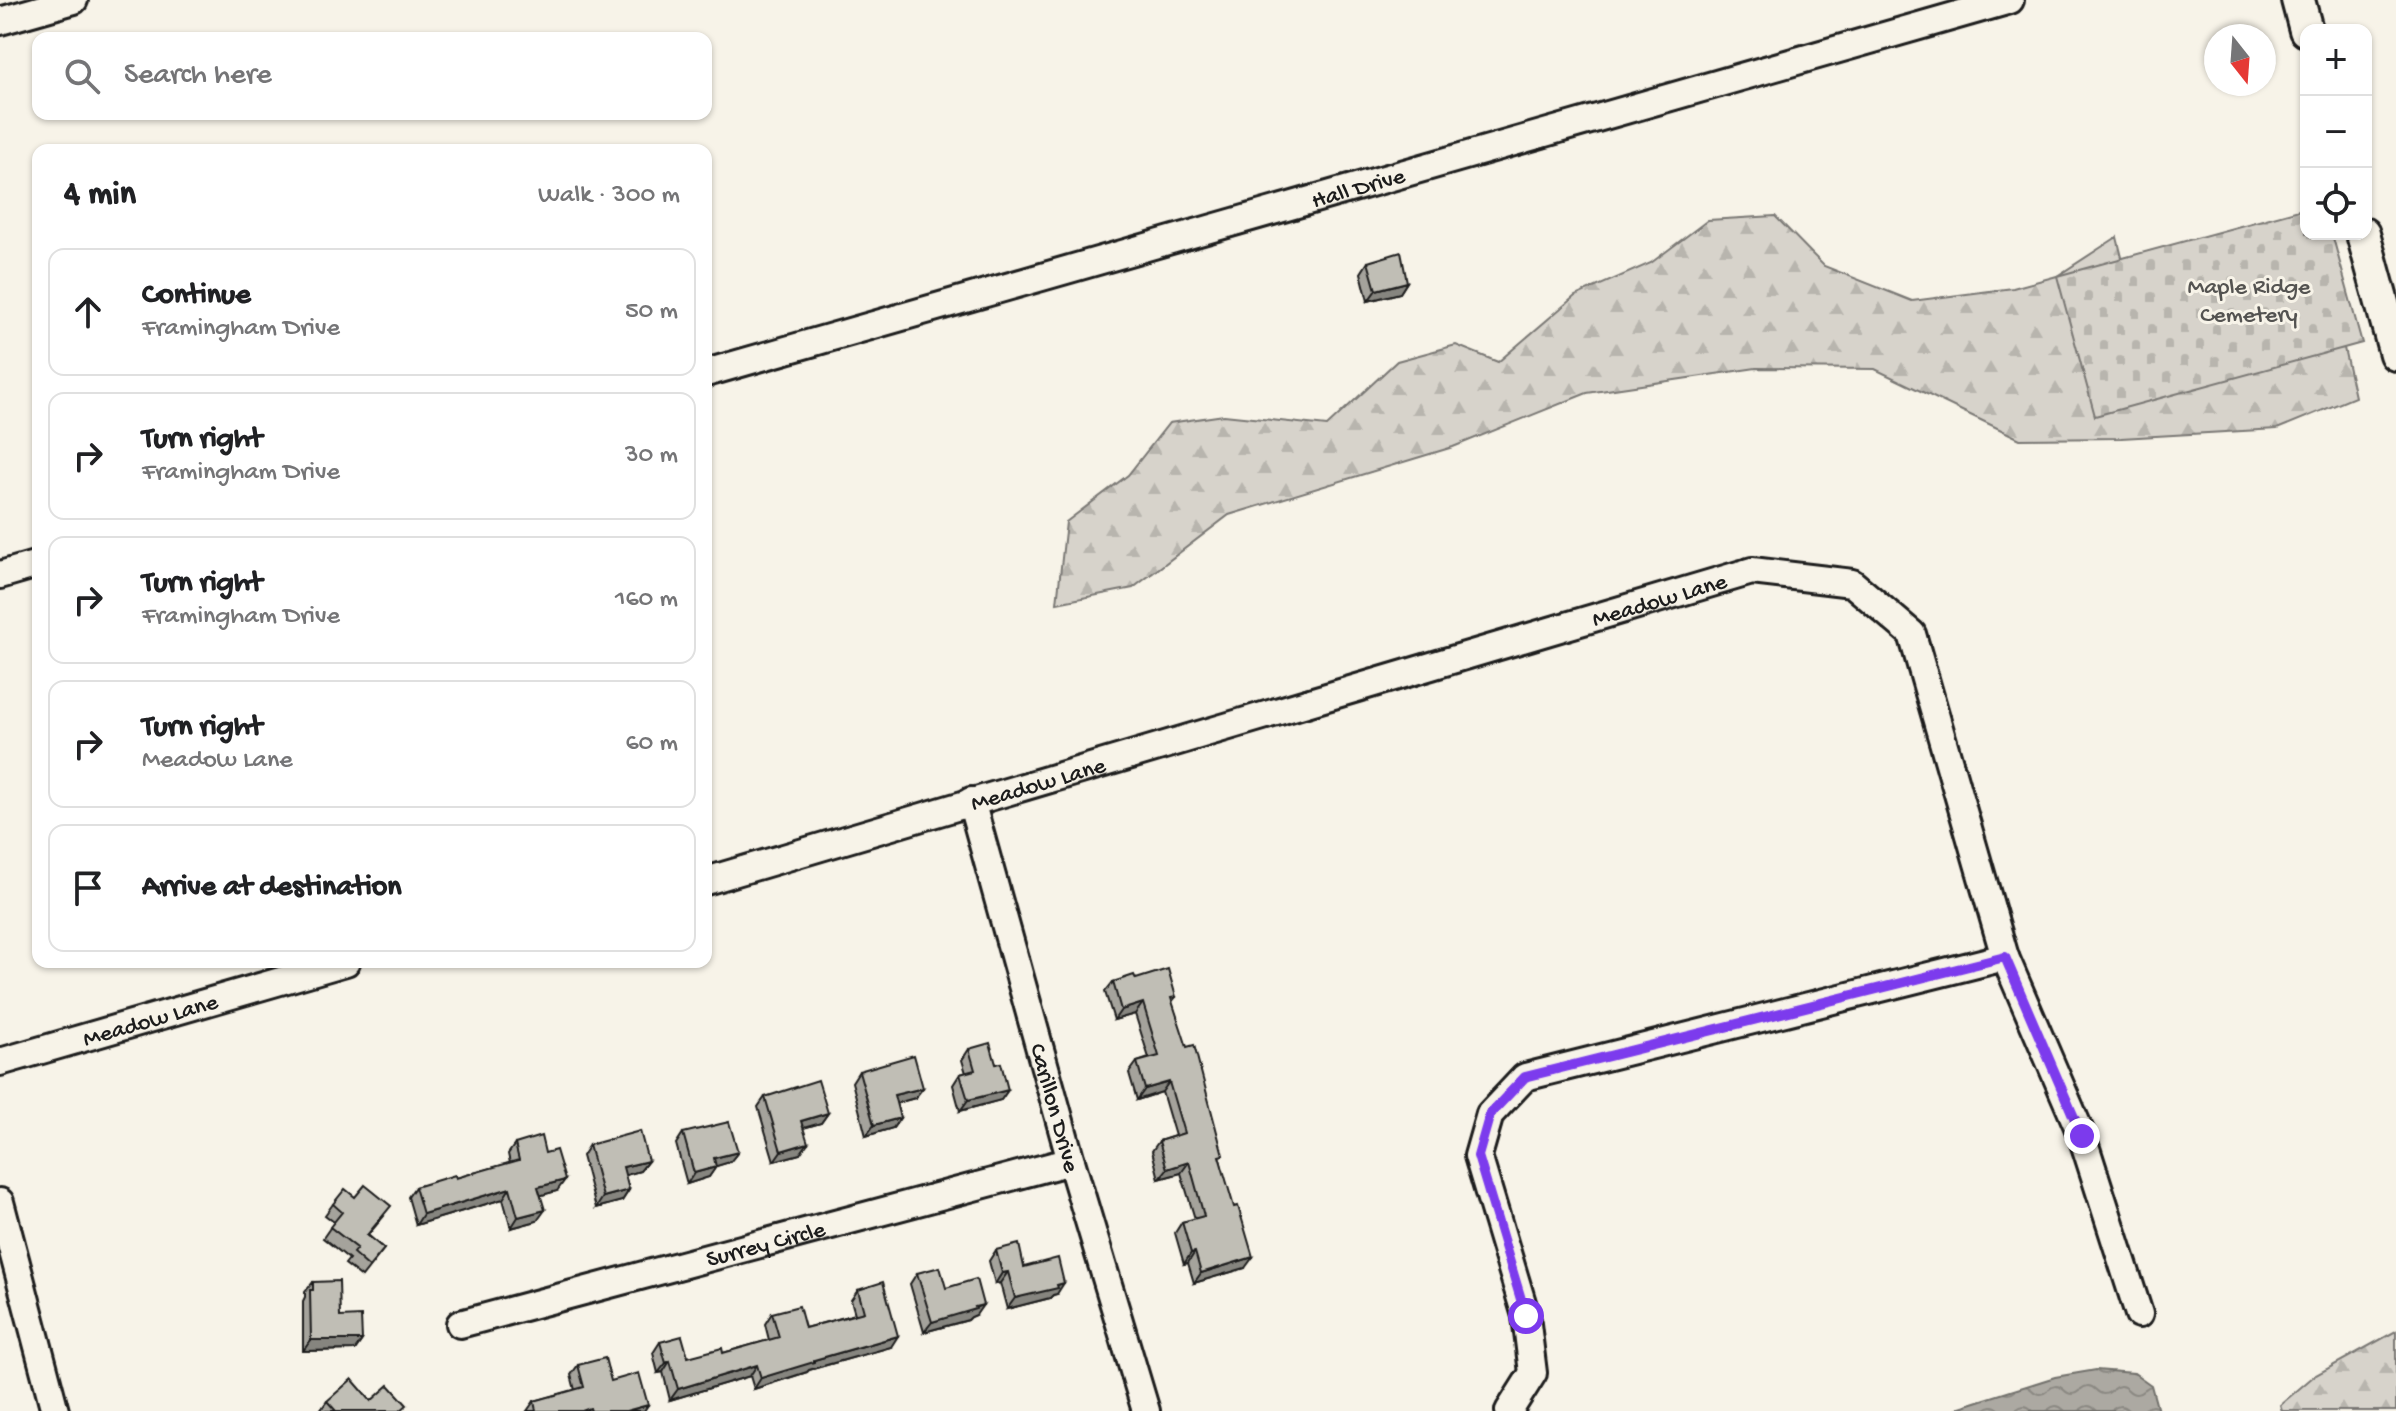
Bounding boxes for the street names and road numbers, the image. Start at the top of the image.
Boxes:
street label: Hall Drive [1309,163,1409,217]
street label: Meadow Lane [1589,568,1731,636]
street label: Meadow Lane [968,752,1110,820]
street label: Meadow Lane [80,989,222,1055]
street label: Carillon Drive [1021,1041,1085,1177]
street label: Surrey Circle [704,1216,829,1276]

